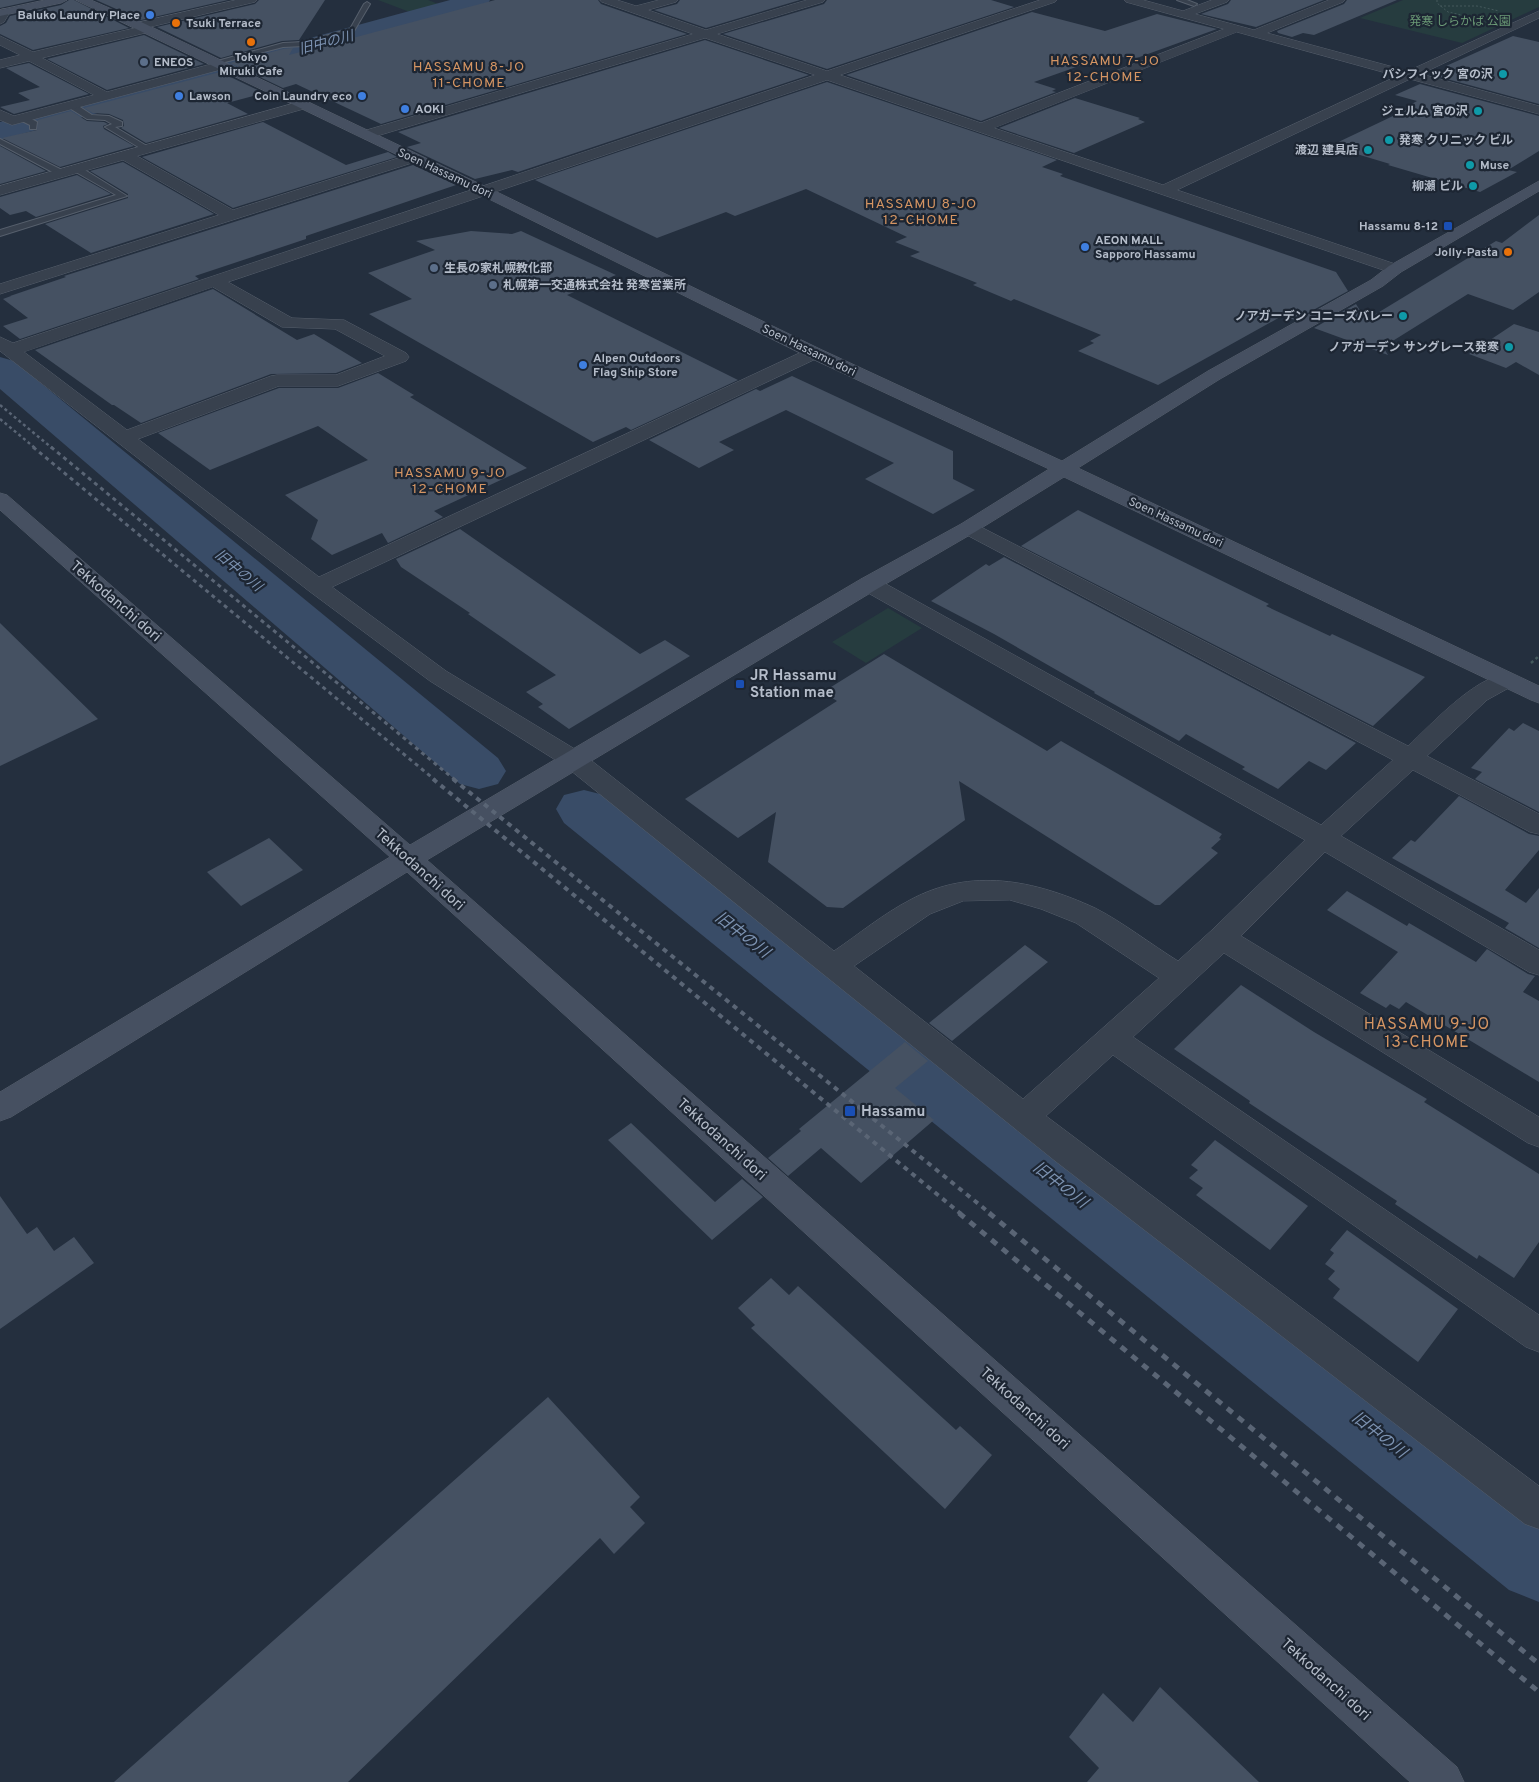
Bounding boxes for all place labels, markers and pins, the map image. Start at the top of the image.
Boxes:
place label: Baluko Laundry Place [17,8,140,24]
marker: Baluko Laundry Place [144,9,156,21]
place label: Tsuki Terrace [186,16,261,32]
marker: Tsuki Terrace [170,17,182,29]
marker: Tokyo Miruki Cafe [245,36,257,48]
place label: Tokyo Miruki Cafe [219,50,283,80]
place label: ENEOS [154,55,193,71]
marker: ENEOS [138,56,150,68]
place label: パシフィック 宮の沢 [1382,67,1493,83]
marker: パシフィック 宮の沢 [1497,68,1509,80]
place label: Lawson [189,89,231,105]
place label: Coin Laundry eco [254,89,352,105]
marker: Lawson [173,90,185,102]
marker: Coin Laundry eco [356,90,368,102]
place label: AOKI [415,102,444,118]
marker: AOKI [399,103,411,115]
place label: ジェルム 宮の沢 [1381,104,1468,120]
marker: ジェルム 宮の沢 [1472,105,1484,117]
place label: 発寒 クリニック ビル [1399,133,1513,149]
marker: 発寒 クリニック ビル [1383,134,1395,146]
place label: 渡辺 建具店 [1295,143,1358,159]
marker: 渡辺 建具店 [1362,144,1374,156]
place label: Muse [1480,158,1510,174]
marker: Muse [1464,159,1476,171]
place label: 柳瀬 ビル [1412,179,1463,195]
marker: 柳瀬 ビル [1467,180,1479,192]
place label: Hassamu 8-12 [1359,219,1438,235]
marker: Hassamu 8-12 [1442,220,1454,232]
place label: AEON MALL Sapporo Hassamu [1095,233,1196,263]
marker: AEON MALL Sapporo Hassamu [1079,241,1091,253]
place label: Jolly-Pasta [1435,245,1498,261]
marker: Jolly-Pasta [1502,246,1514,258]
place label: 生長の家札幌教化部 [444,261,552,277]
marker: 生長の家札幌教化部 [428,262,440,274]
place label: 札幌第一交通株式会社 発寒営業所 [503,278,686,294]
marker: 札幌第一交通株式会社 発寒営業所 [487,279,499,291]
place label: ノアガーデン コニーズバレー [1235,309,1393,325]
marker: ノアガーデン コニーズバレー [1397,310,1409,322]
place label: ノアガーデン サングレース発寒 [1329,340,1499,356]
marker: ノアガーデン サングレース発寒 [1503,341,1515,353]
place label: Alpen Outdoors Flag Ship Store [593,351,681,381]
marker: Alpen Outdoors Flag Ship Store [577,359,589,371]
place label: JR Hassamu Station mae [750,667,837,703]
marker: JR Hassamu Station mae [734,678,746,690]
place label: Hassamu [861,1103,925,1122]
marker: Hassamu [843,1104,857,1118]

